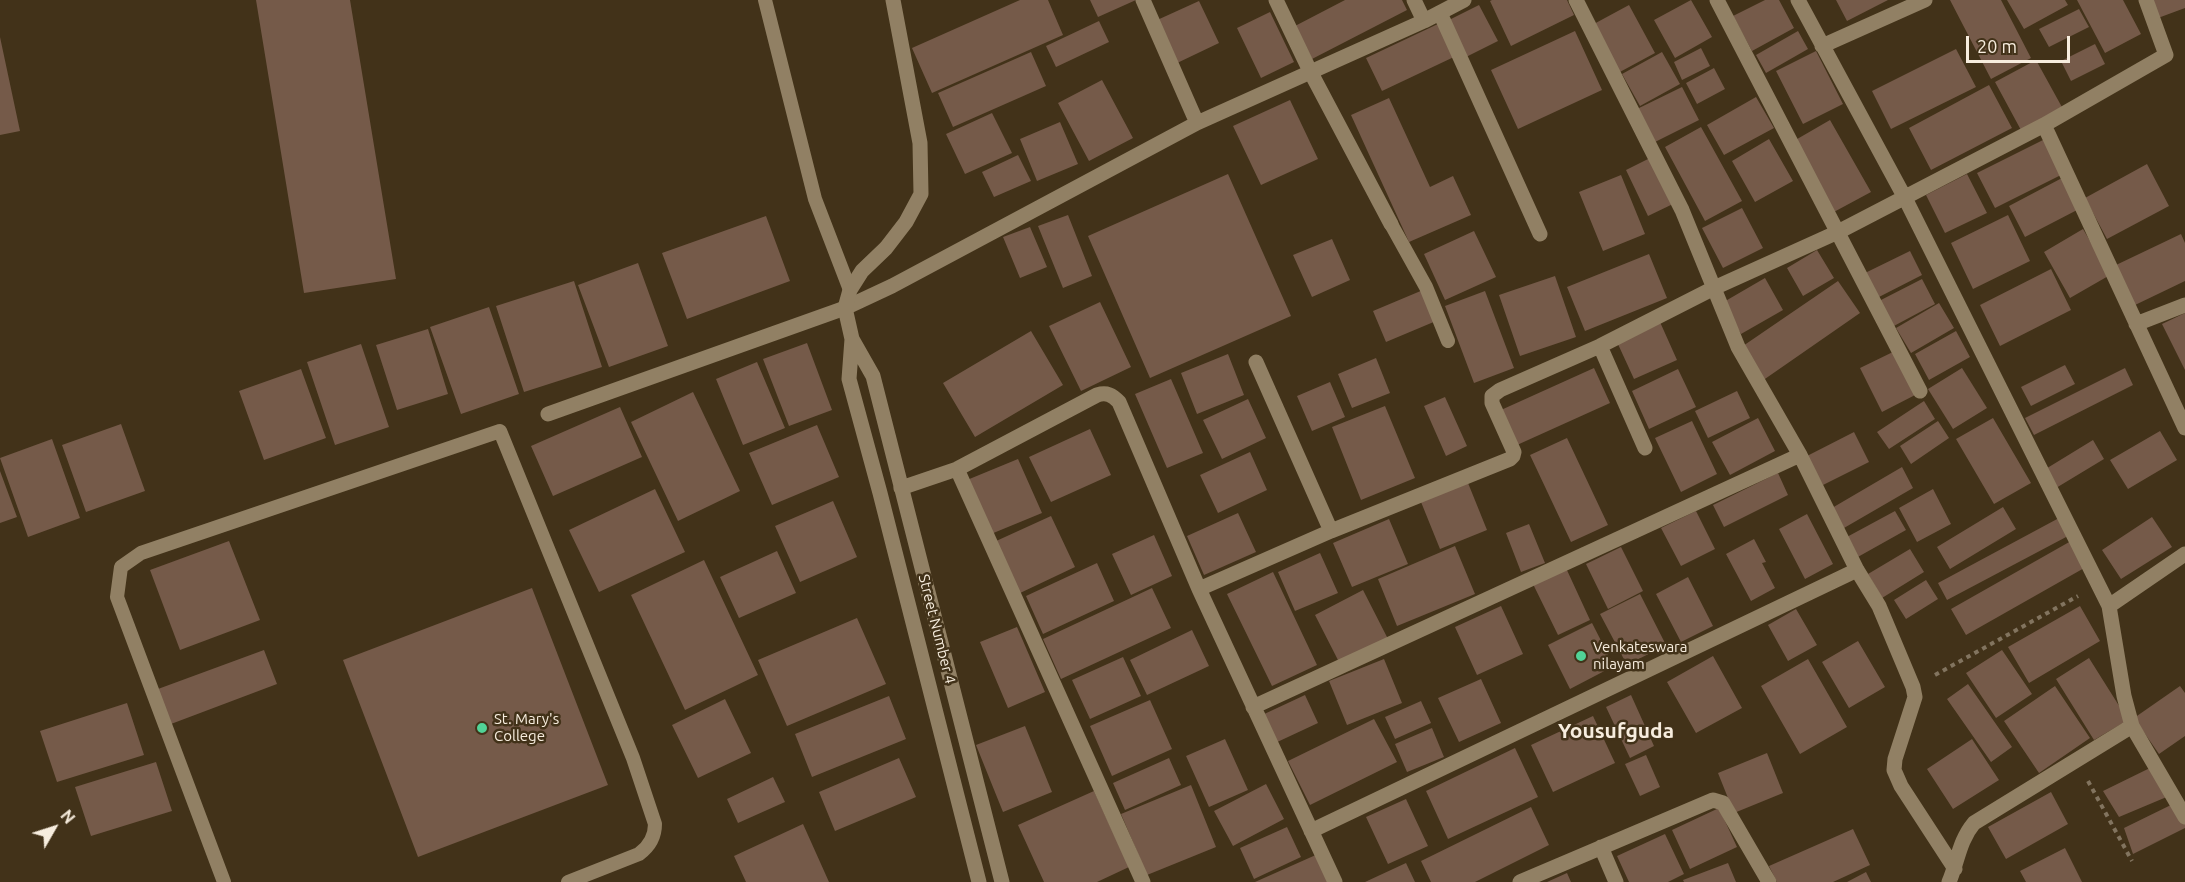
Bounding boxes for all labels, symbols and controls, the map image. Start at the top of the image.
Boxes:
scale bar [1969,24,2072,62]
text: 20 m [1977,36,2017,56]
street label: Street Number 4 [915,572,959,686]
place label: Venkateswara nilayam [1593,638,1687,673]
marker: Venkateswara nilayam [1574,649,1588,663]
place label: St. Mary's College [494,710,559,745]
district label: Yousufguda [1558,718,1674,744]
marker: St. Mary's College [475,721,489,735]
north arrow [24,798,84,858]
text: N [57,806,79,827]

